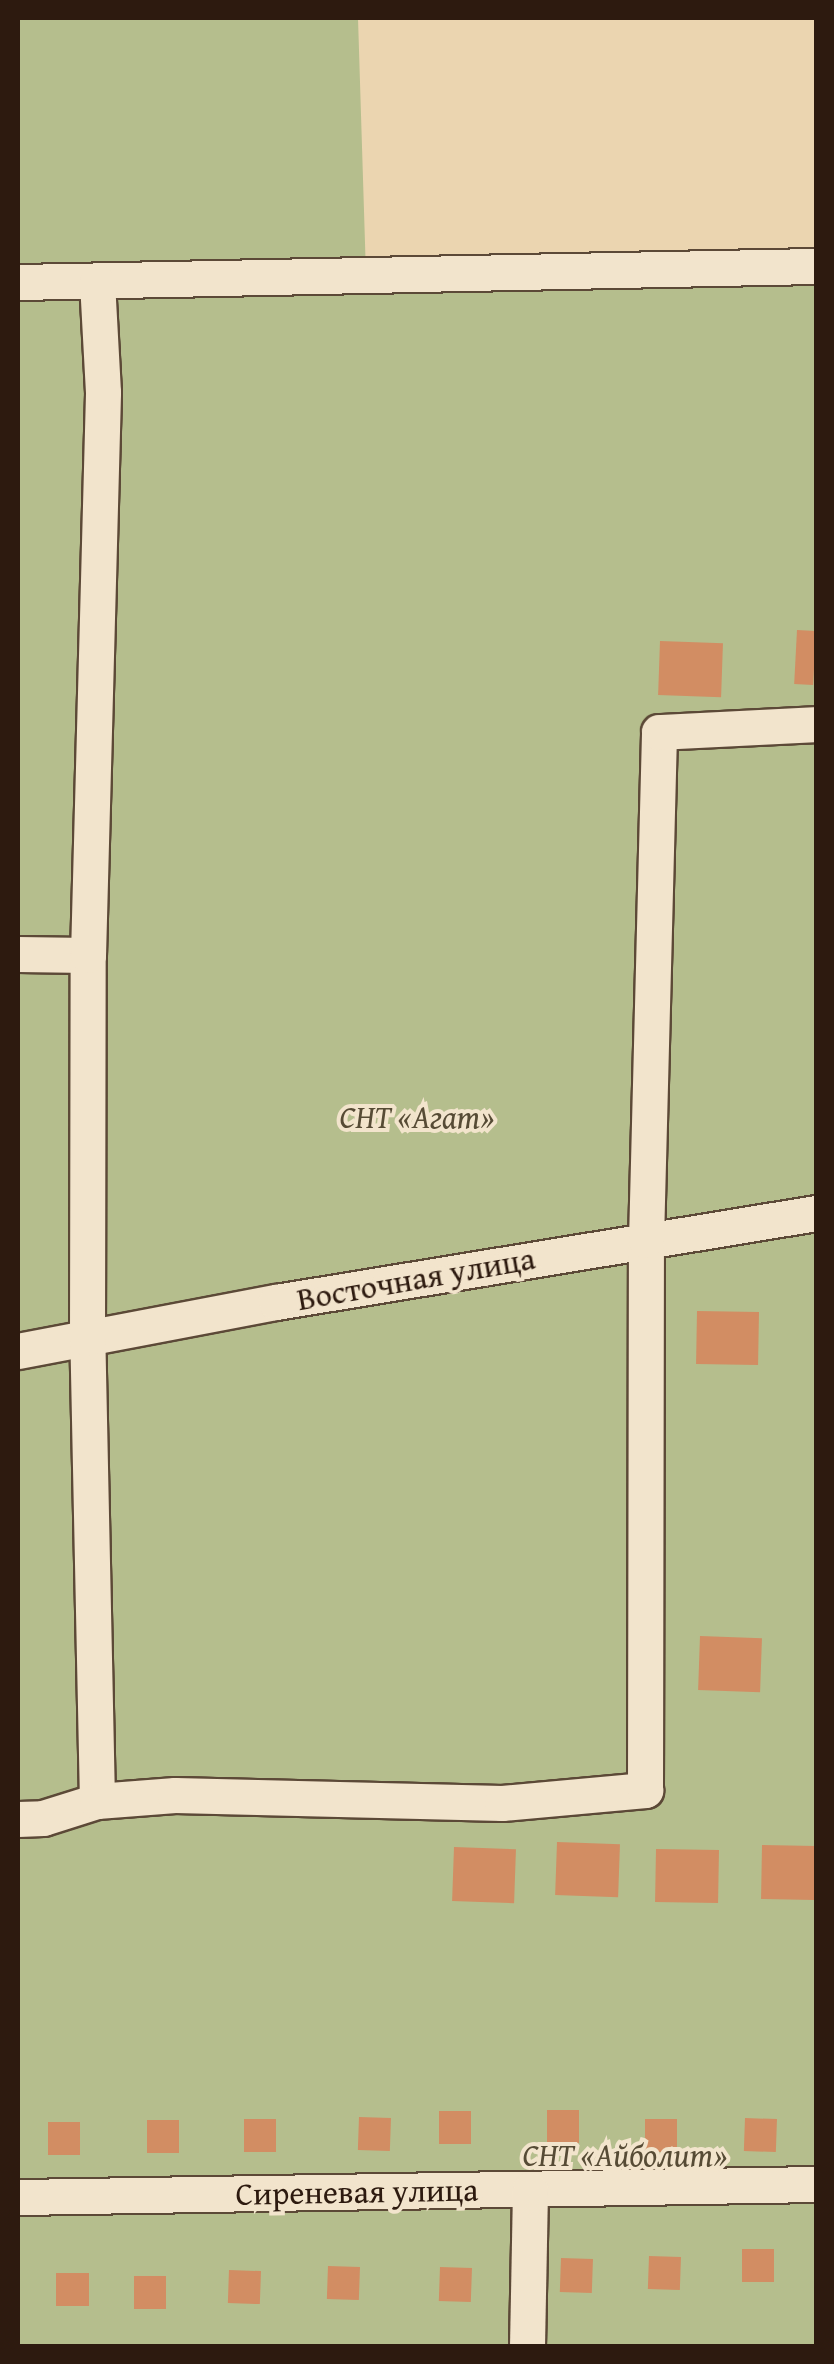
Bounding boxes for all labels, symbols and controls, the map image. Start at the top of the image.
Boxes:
park label: СНТ «Агат» [339,1098,495,1136]
street label: Восточная улица [294,1239,538,1319]
park label: СНТ «Айболит» [523,2136,727,2174]
street label: Сиреневая улица [235,2171,479,2213]

